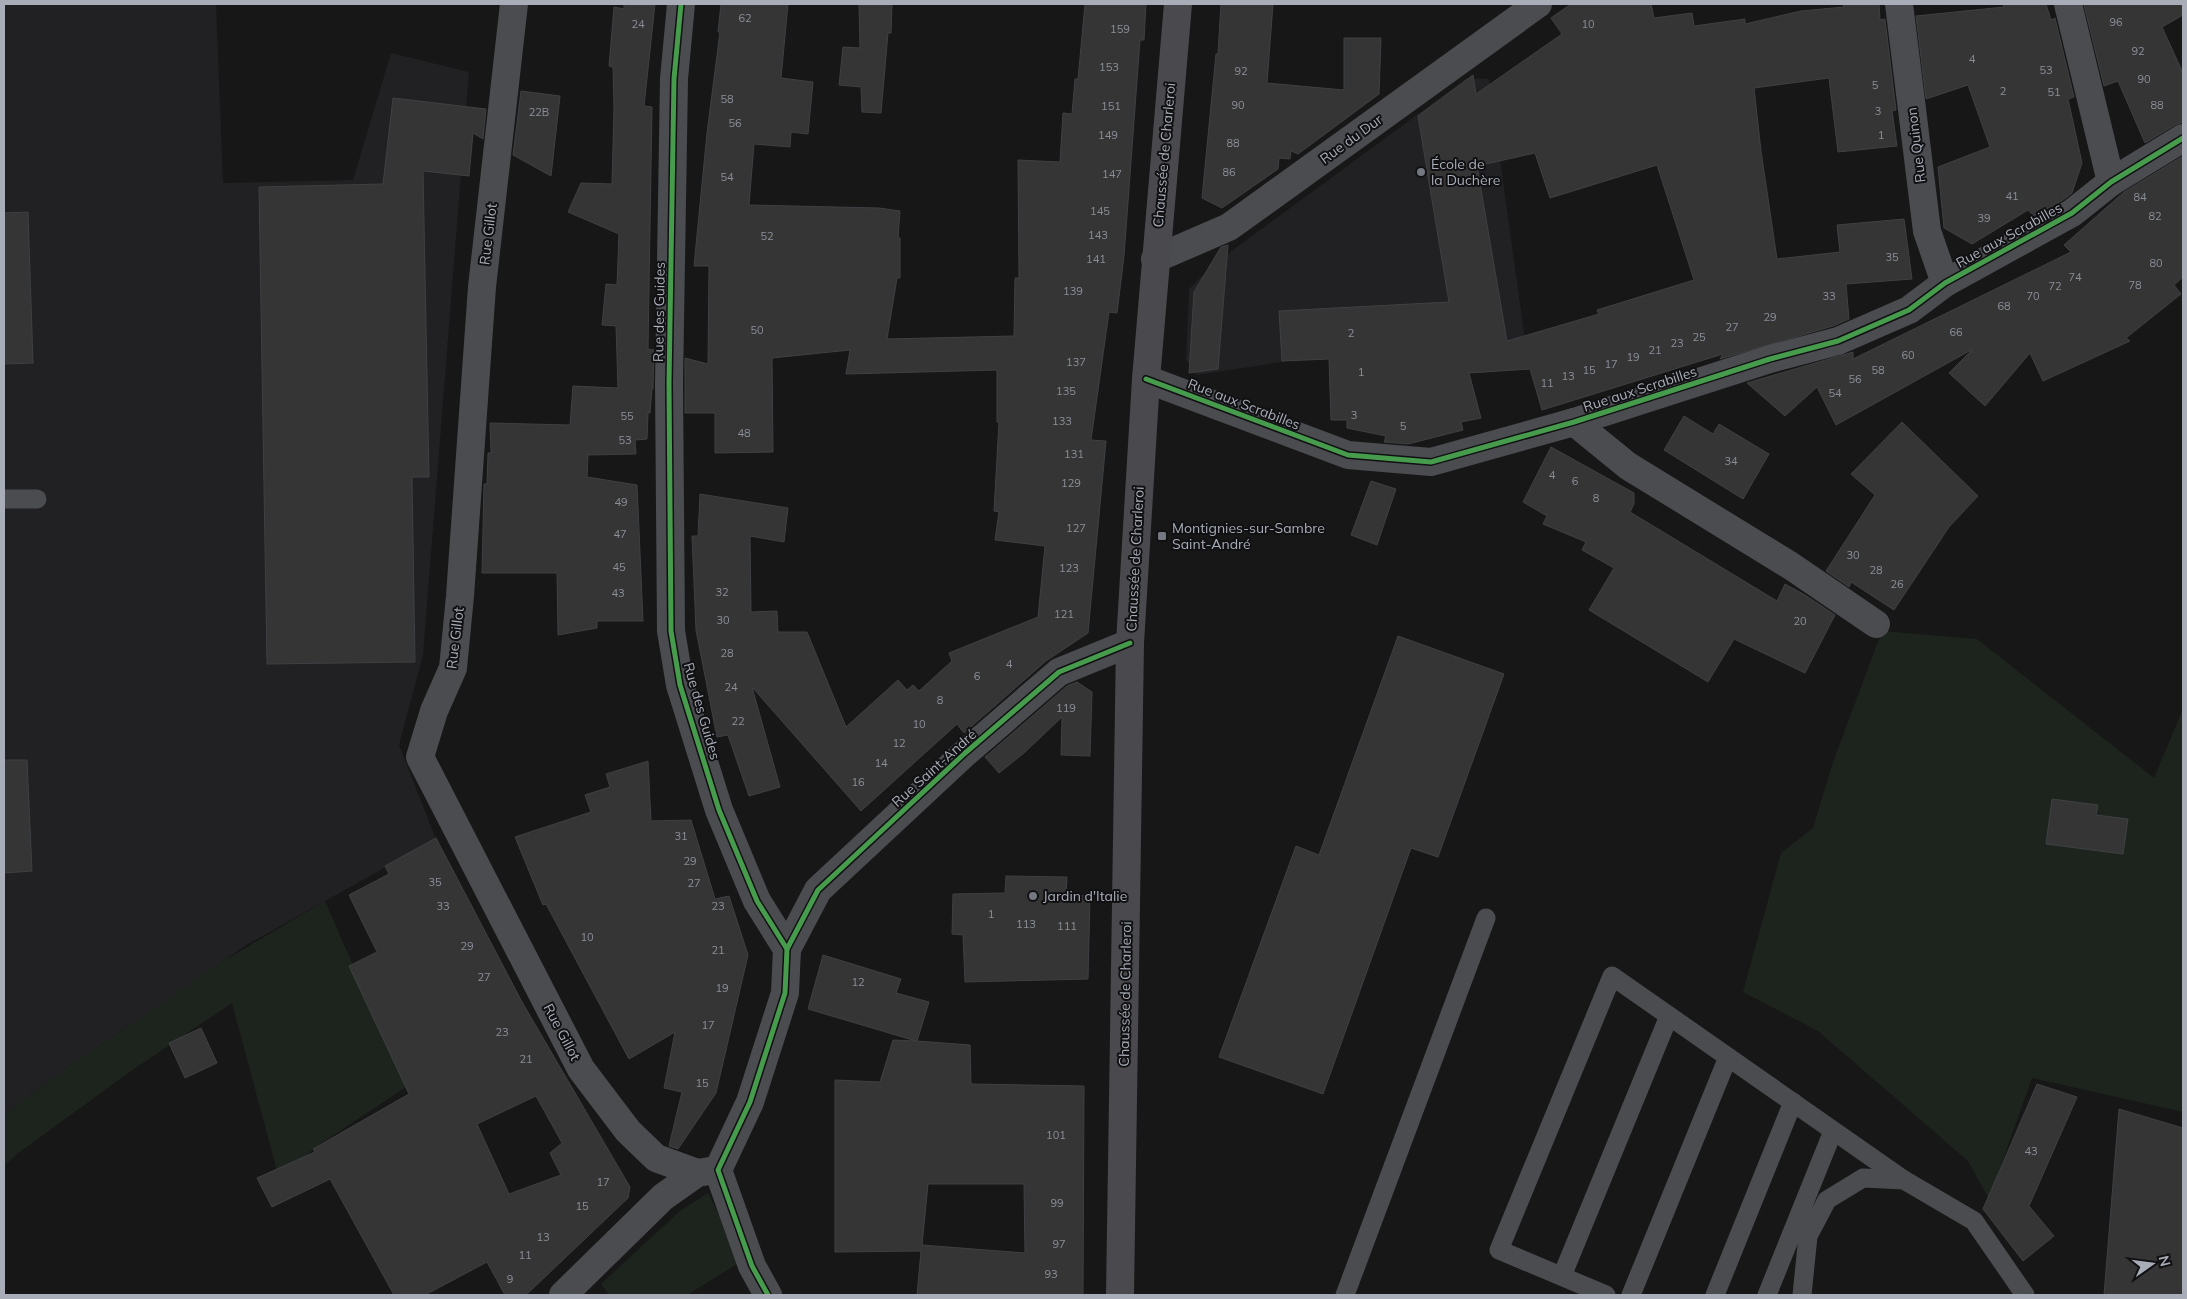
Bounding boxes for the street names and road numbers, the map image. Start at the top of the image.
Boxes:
street label: Chaussée de Charleroi [1149,82,1179,228]
street label: Rue Quinon [1902,106,1930,184]
street label: Rue du Dur [1316,110,1386,168]
street label: Rue aux Scrabilles [1953,198,2065,272]
street label: Rue Gillot [475,202,501,266]
street label: Rue des Guides [649,262,669,362]
street label: Rue aux Scrabilles [1581,362,1699,416]
street label: Rue aux Scrabilles [1185,374,1303,434]
street label: Chaussée de Charleroi [1122,486,1148,632]
street label: Rue Gillot [442,606,468,670]
street label: Rue des Guides [680,660,724,762]
street label: Rue Saint-André [888,725,980,811]
street label: Chaussée de Charleroi [1115,921,1135,1067]
street label: Rue Gillot [539,1000,585,1064]

